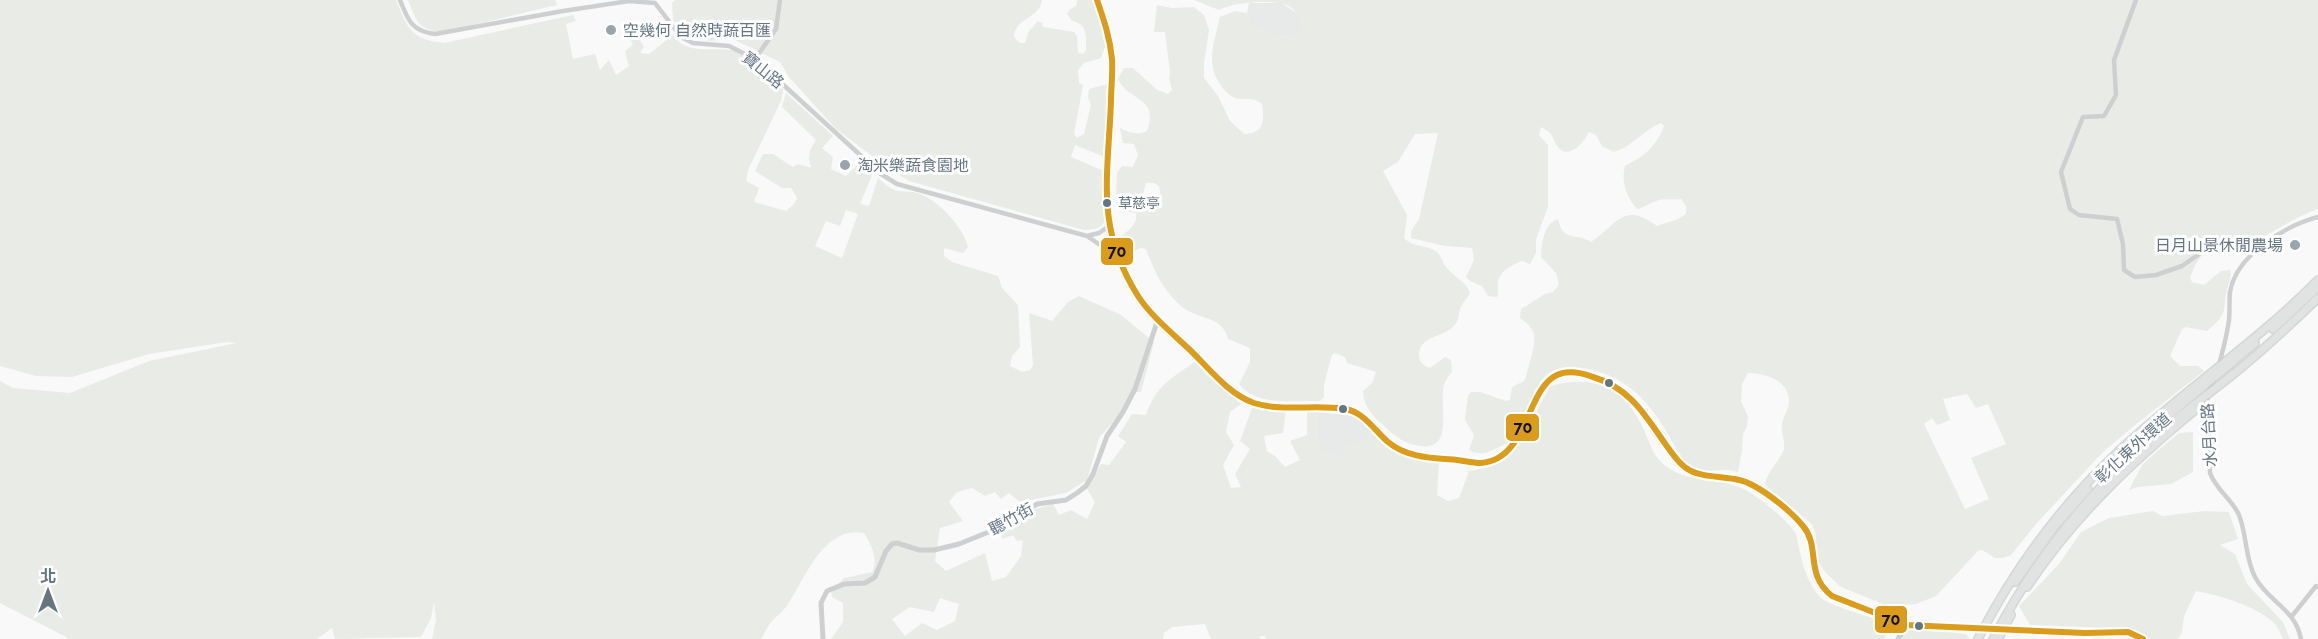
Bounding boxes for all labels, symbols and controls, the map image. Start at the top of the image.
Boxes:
place label: 空幾何 自然時蔬百匯 [623,21,771,40]
marker: 空幾何 自然時蔬百匯 [604,23,618,37]
street label: 寶山路 [738,48,788,92]
place label: 淘米樂蔬食園地 [857,156,969,175]
marker: 淘米樂蔬食園地 [838,158,852,172]
place label: 草慈亭 [1118,195,1160,211]
marker: 草慈亭 [1101,197,1113,209]
place label: 日月山景休閒農場 [2155,236,2283,255]
line badge: 70 [1100,237,1134,266]
marker: 日月山景休閒農場 [2288,238,2302,252]
text: 70 [1108,242,1127,261]
unlabelled marker [1603,377,1615,389]
unlabelled marker [1337,403,1349,415]
street label: 水月台路 [2198,403,2220,467]
street label: 彰化東外環道 [2091,409,2175,487]
line badge: 70 [1505,413,1540,442]
text: 70 [1514,418,1533,437]
street label: 聽竹街 [985,499,1037,539]
north arrow [18,561,78,621]
text: 北 [40,567,56,586]
line badge: 70 [1874,605,1908,634]
text: 70 [1882,610,1901,629]
unlabelled marker [1913,620,1925,632]

